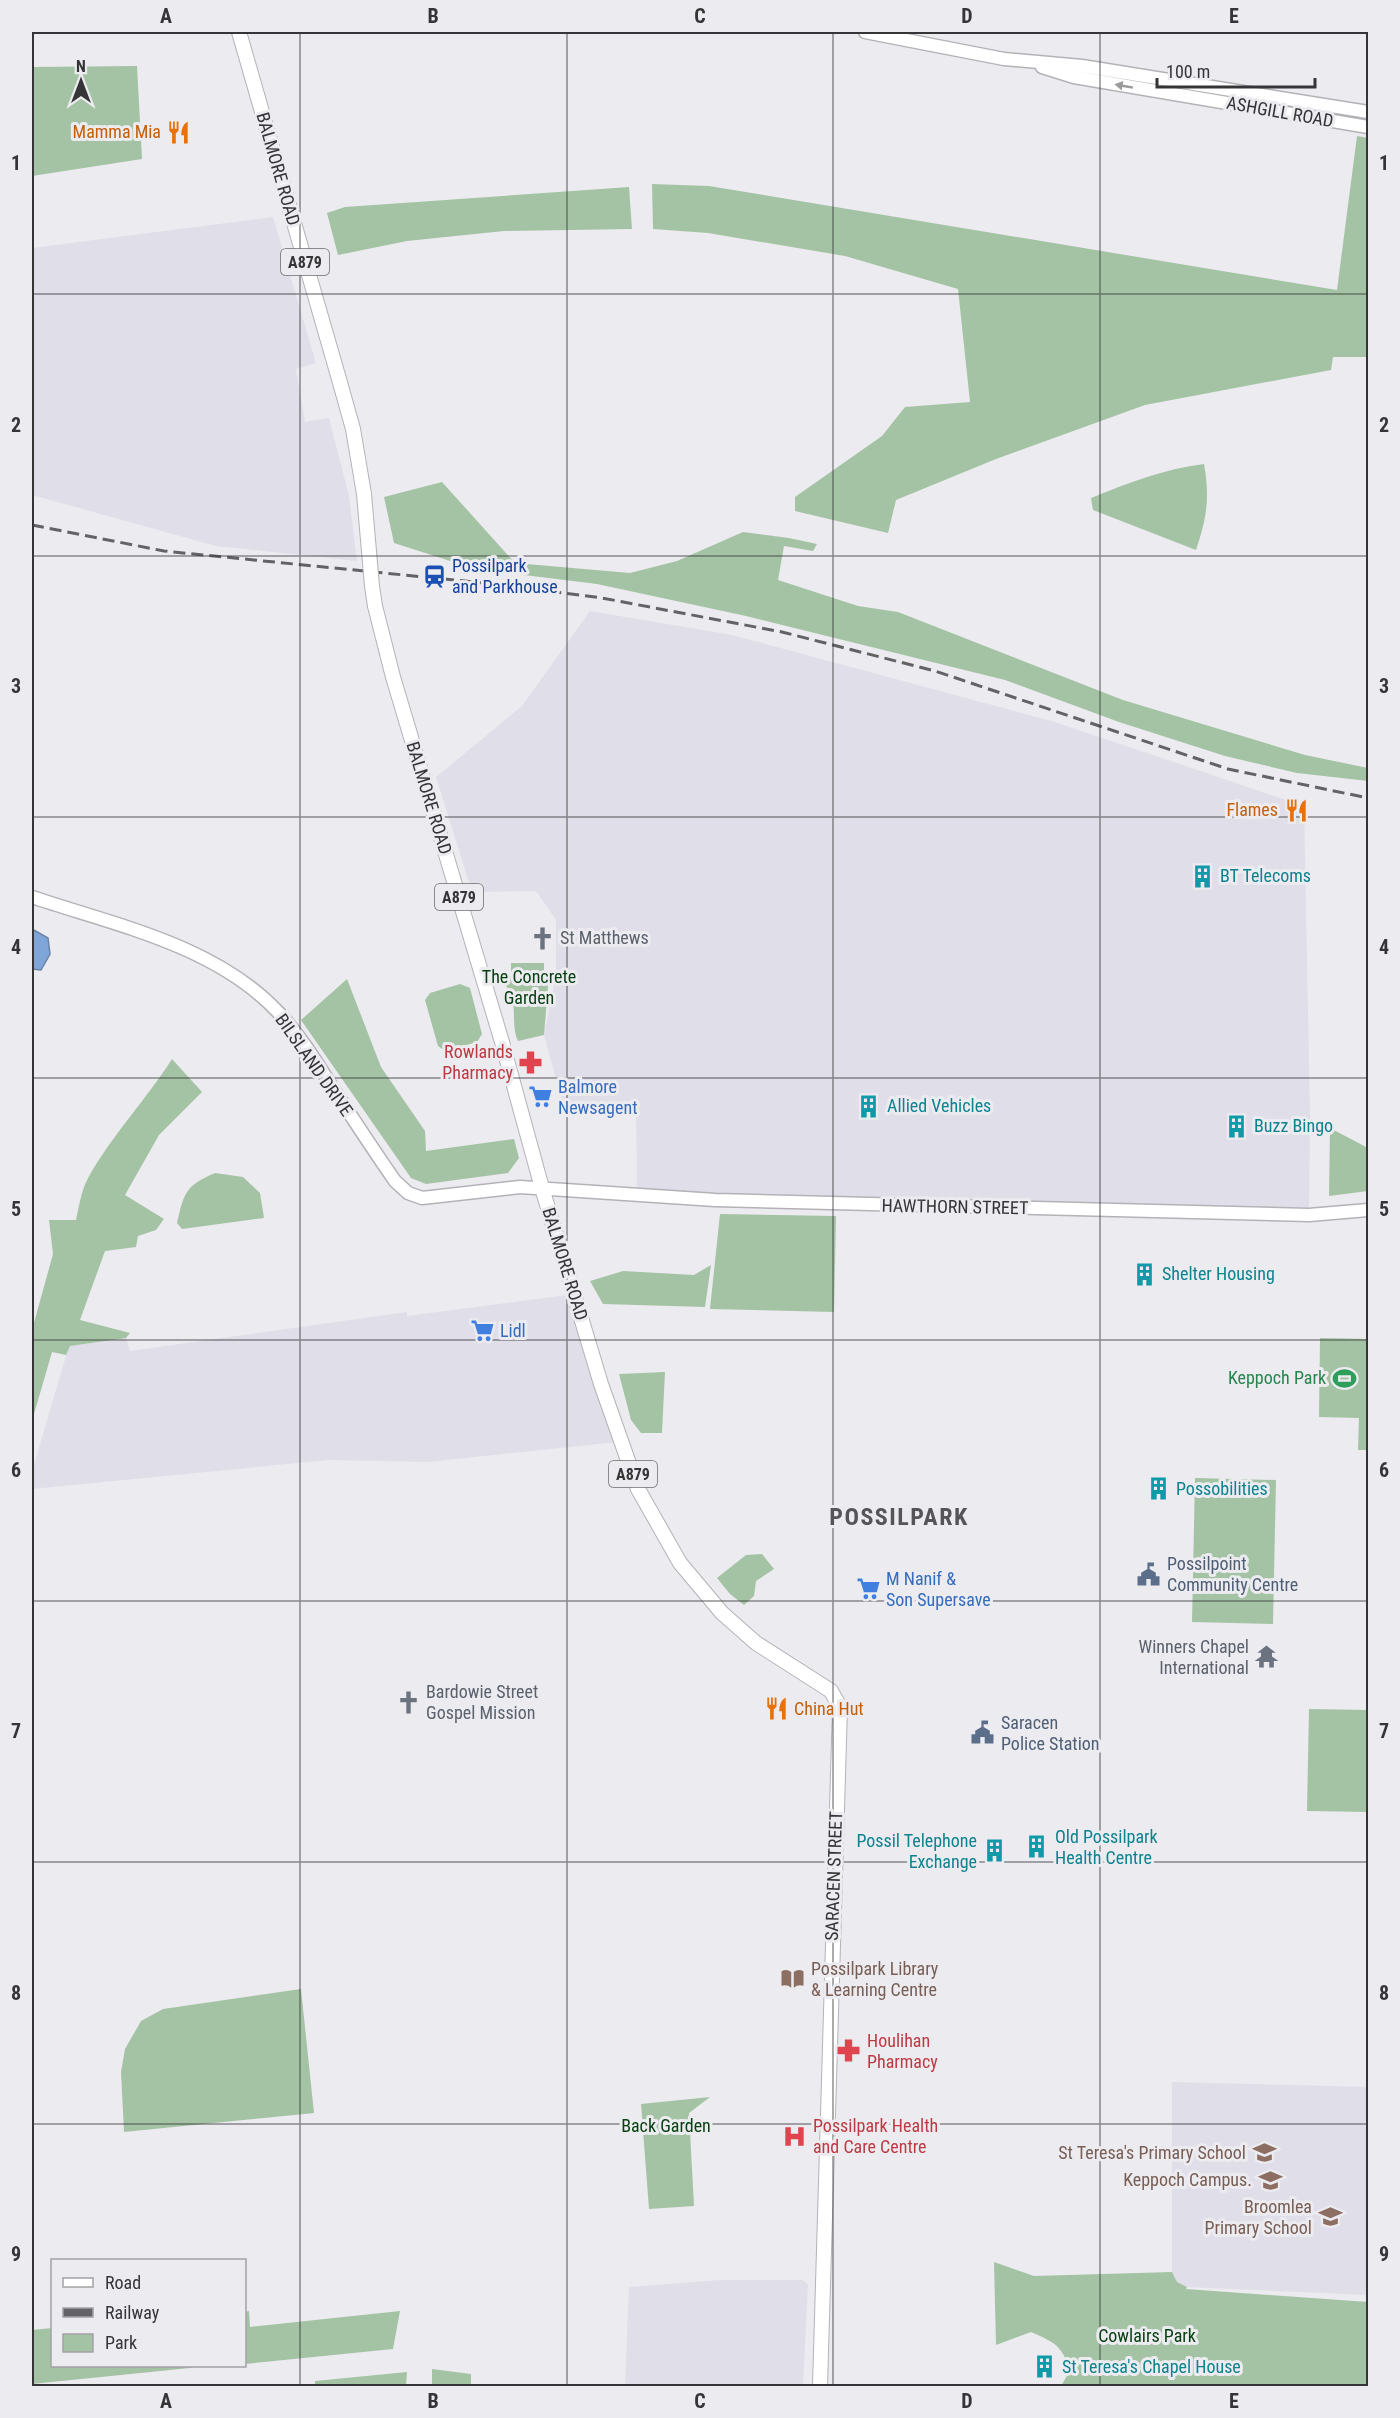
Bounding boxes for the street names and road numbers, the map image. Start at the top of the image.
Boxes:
street label: ASHGILL ROAD [1225,92,1335,131]
street label: BALMORE ROAD [252,110,305,228]
road number: A879 [281,249,329,275]
street label: BALMORE ROAD [402,739,457,857]
road number: A879 [435,884,483,910]
street label: BILSLAND DRIVE [271,1009,358,1120]
street label: HAWTHORN STREET [881,1195,1029,1218]
street label: BALMORE ROAD [538,1205,593,1323]
road number: A879 [609,1461,657,1487]
street label: SARACEN STREET [821,1811,846,1941]

